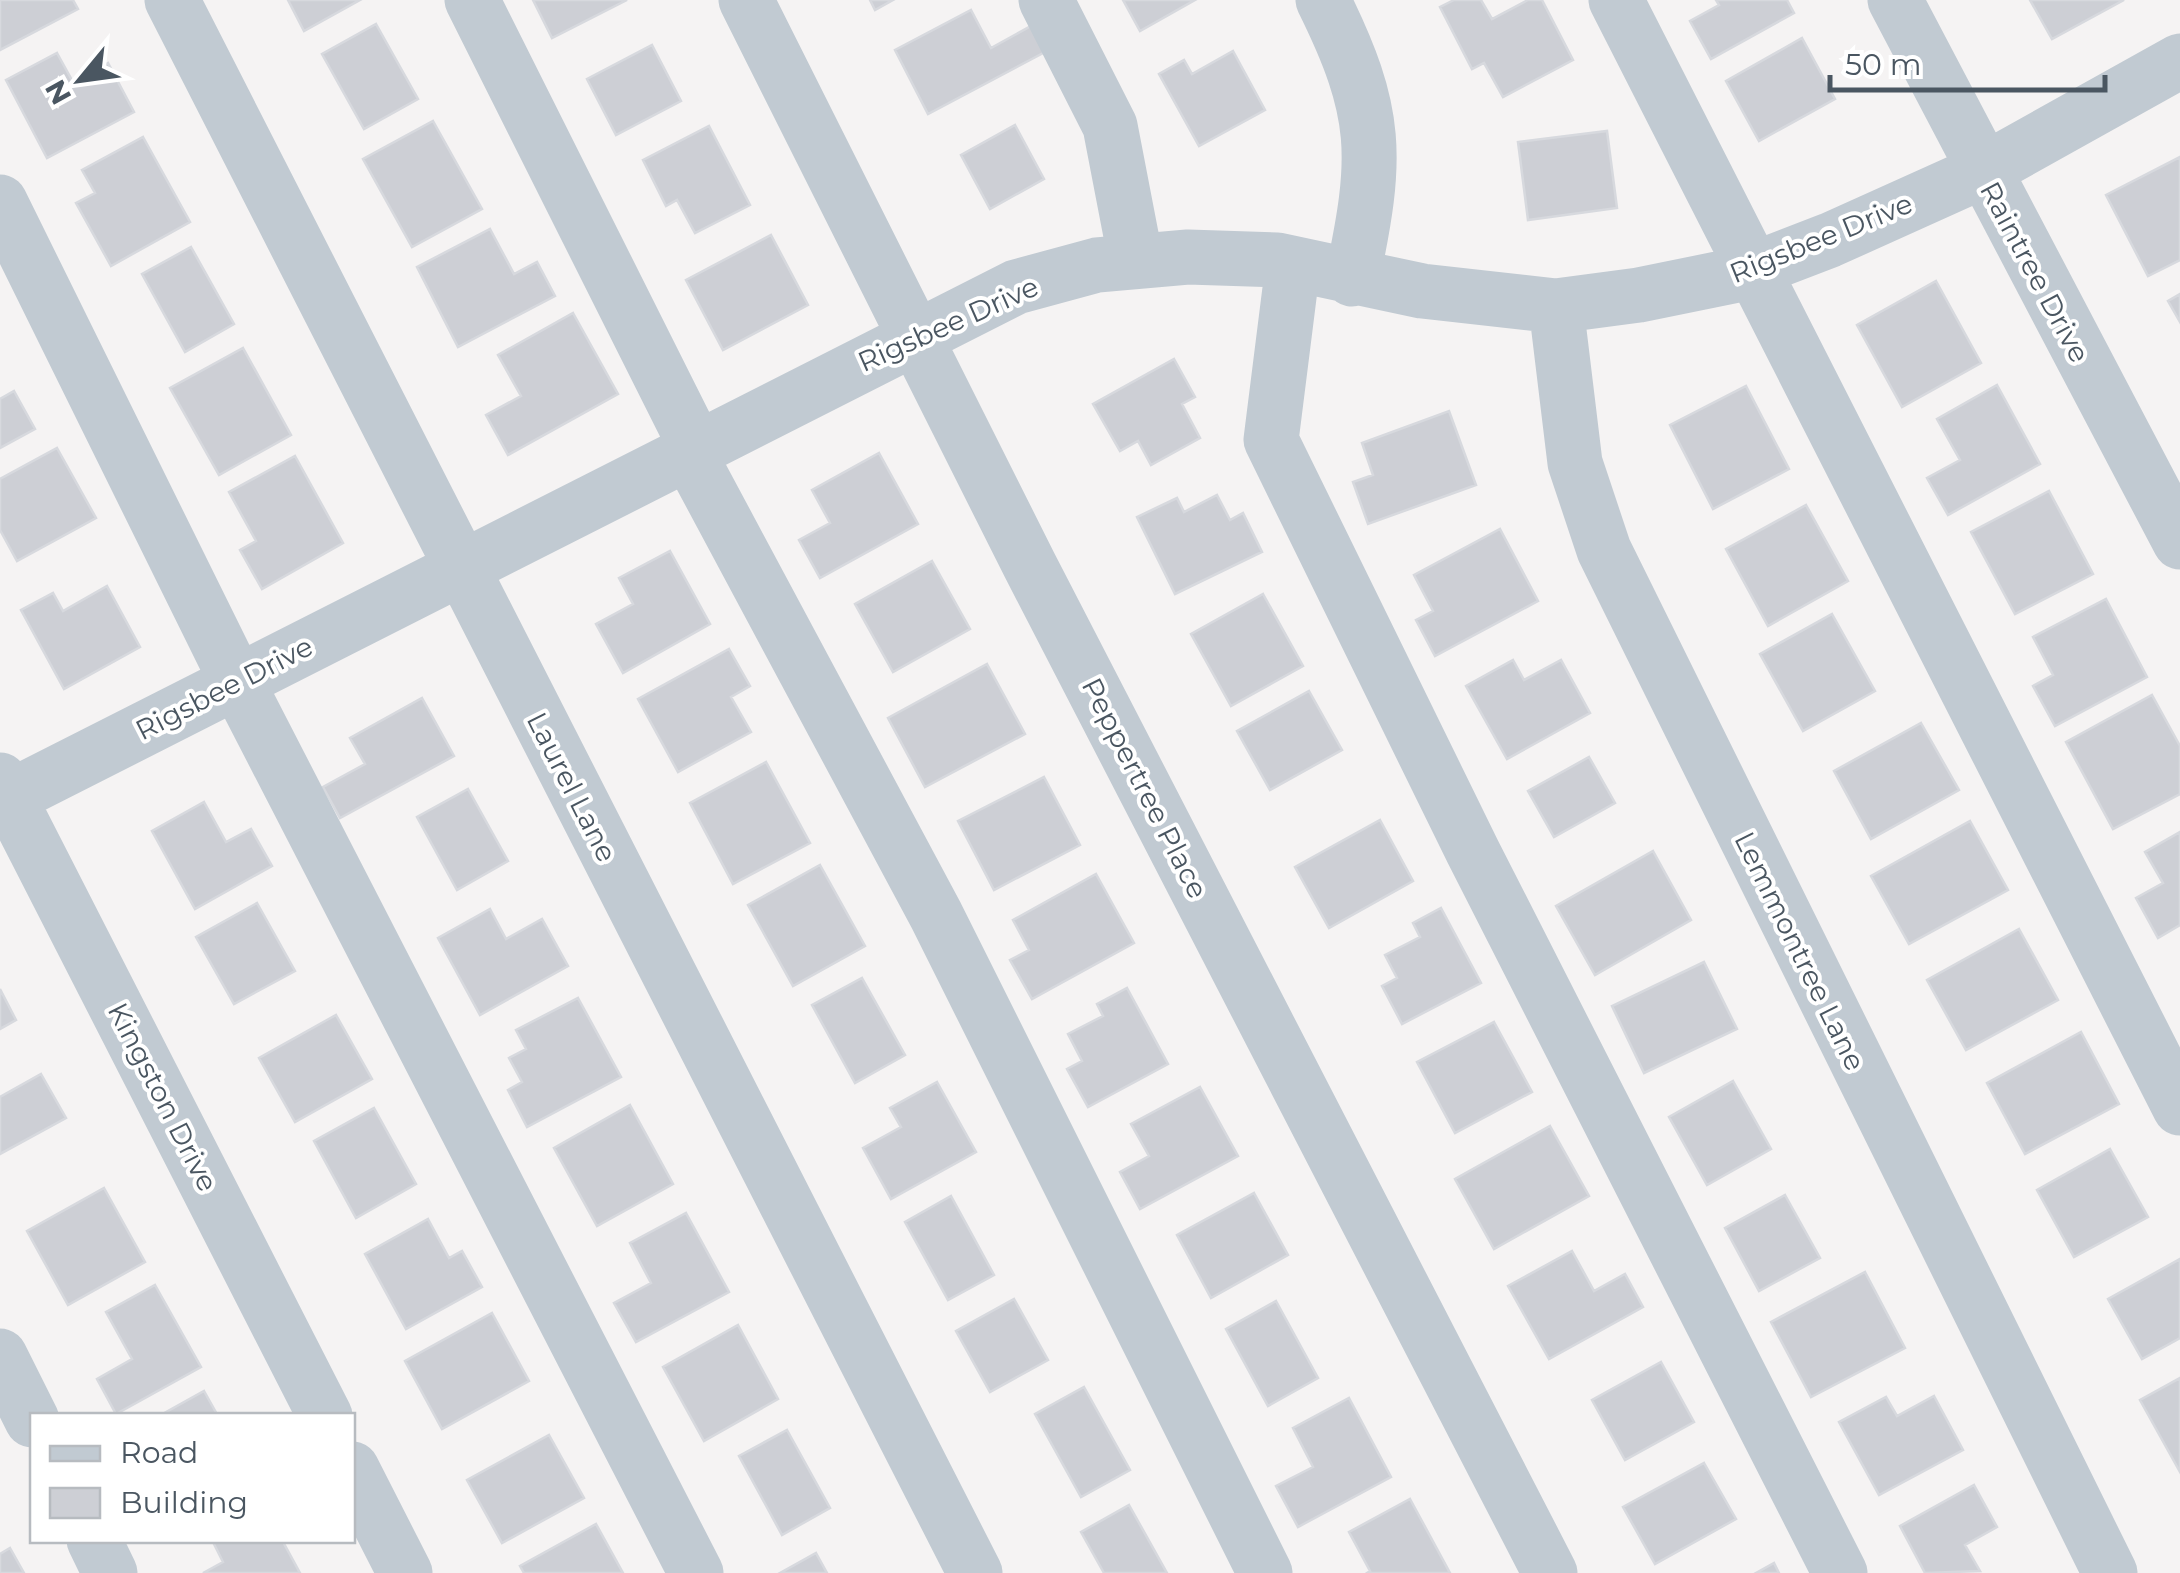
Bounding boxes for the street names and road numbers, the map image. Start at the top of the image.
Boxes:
street label: Raintree Drive [1973,176,2097,368]
street label: Rigsbee Drive [1725,186,1917,290]
street label: Rigsbee Drive [852,269,1044,379]
street label: Rigsbee Drive [130,629,318,747]
street label: Peppertree Place [1075,672,1215,904]
street label: Laurel Lane [520,707,624,867]
street label: Lemmontree Lane [1727,826,1873,1076]
street label: Kingston Drive [101,997,225,1197]

